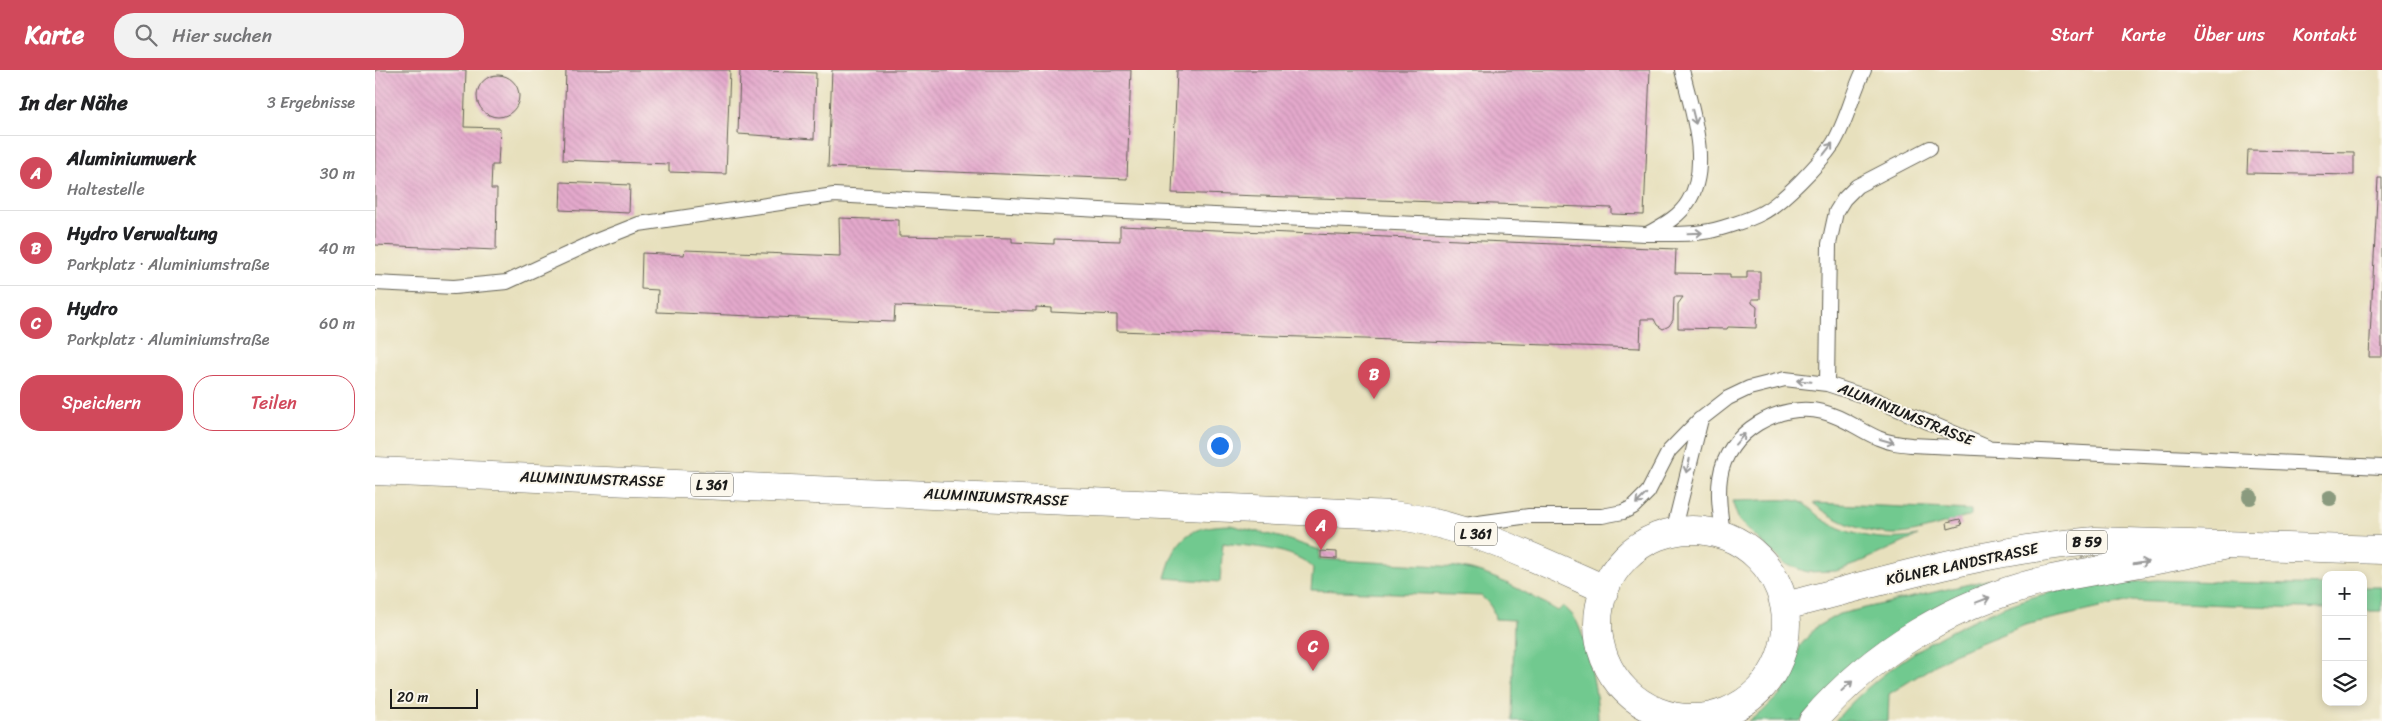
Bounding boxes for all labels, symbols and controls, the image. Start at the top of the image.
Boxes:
search box [114,13,464,58]
text: Karte [25,14,84,56]
text: Hier suchen [172,19,272,52]
text: Start [2051,19,2094,51]
text: Karte [2122,19,2166,51]
text: Über uns [2194,19,2265,51]
text: Kontakt [2293,19,2357,51]
icon: search [132,21,160,49]
text: In der Nähe [20,84,128,122]
text: 3 Ergebnisse [267,88,355,117]
one-way arrow [1690,109,1699,125]
text: Aluminiumwerk [67,142,196,175]
one-way arrow [1822,143,1833,156]
text: A [31,159,41,188]
text: 30 m [320,159,355,188]
text: Haltestelle [67,175,145,204]
text: Hydro Verwaltung [67,217,218,250]
one-way arrow [1686,228,1702,237]
text: B [31,234,41,263]
text: 40 m [318,234,355,263]
text: Parkplatz · Aluminiumstraße [67,250,270,279]
text: Hydro [67,292,118,325]
text: C [31,309,41,338]
text: 60 m [319,309,355,338]
text: Parkplatz · Aluminiumstraße [67,325,270,354]
pin: B [1358,358,1390,399]
button: Speichern [20,375,183,431]
button: Teilen [193,375,355,431]
street label: ALUMINIUMSTRASSE [1833,375,1979,454]
one-way arrow [1796,376,1812,385]
your location [1207,433,1233,459]
one-way arrow [1734,433,1745,446]
one-way arrow [1878,436,1894,446]
one-way arrow [1683,457,1692,473]
street label: ALUMINIUMSTRASSE [519,463,666,495]
road number: L 361 [691,474,733,496]
street label: ALUMINIUMSTRASSE [922,480,1070,514]
one-way arrow [1635,493,1648,505]
pin: A [1305,509,1337,550]
road number: L 361 [1455,522,1497,546]
road number: B 59 [2067,531,2107,554]
street label: KÖLNER LANDSTRASSE [1883,535,2042,593]
one-way arrow [2133,558,2149,568]
map controls [2322,571,2367,706]
button: + [2322,571,2367,616]
one-way arrow [1976,594,1991,603]
button: − [2322,616,2367,661]
pin: C [1297,630,1329,671]
button: layers [2322,661,2367,706]
one-way arrow [1841,681,1854,692]
text: 20 m [397,685,428,710]
scale bar [390,686,477,709]

